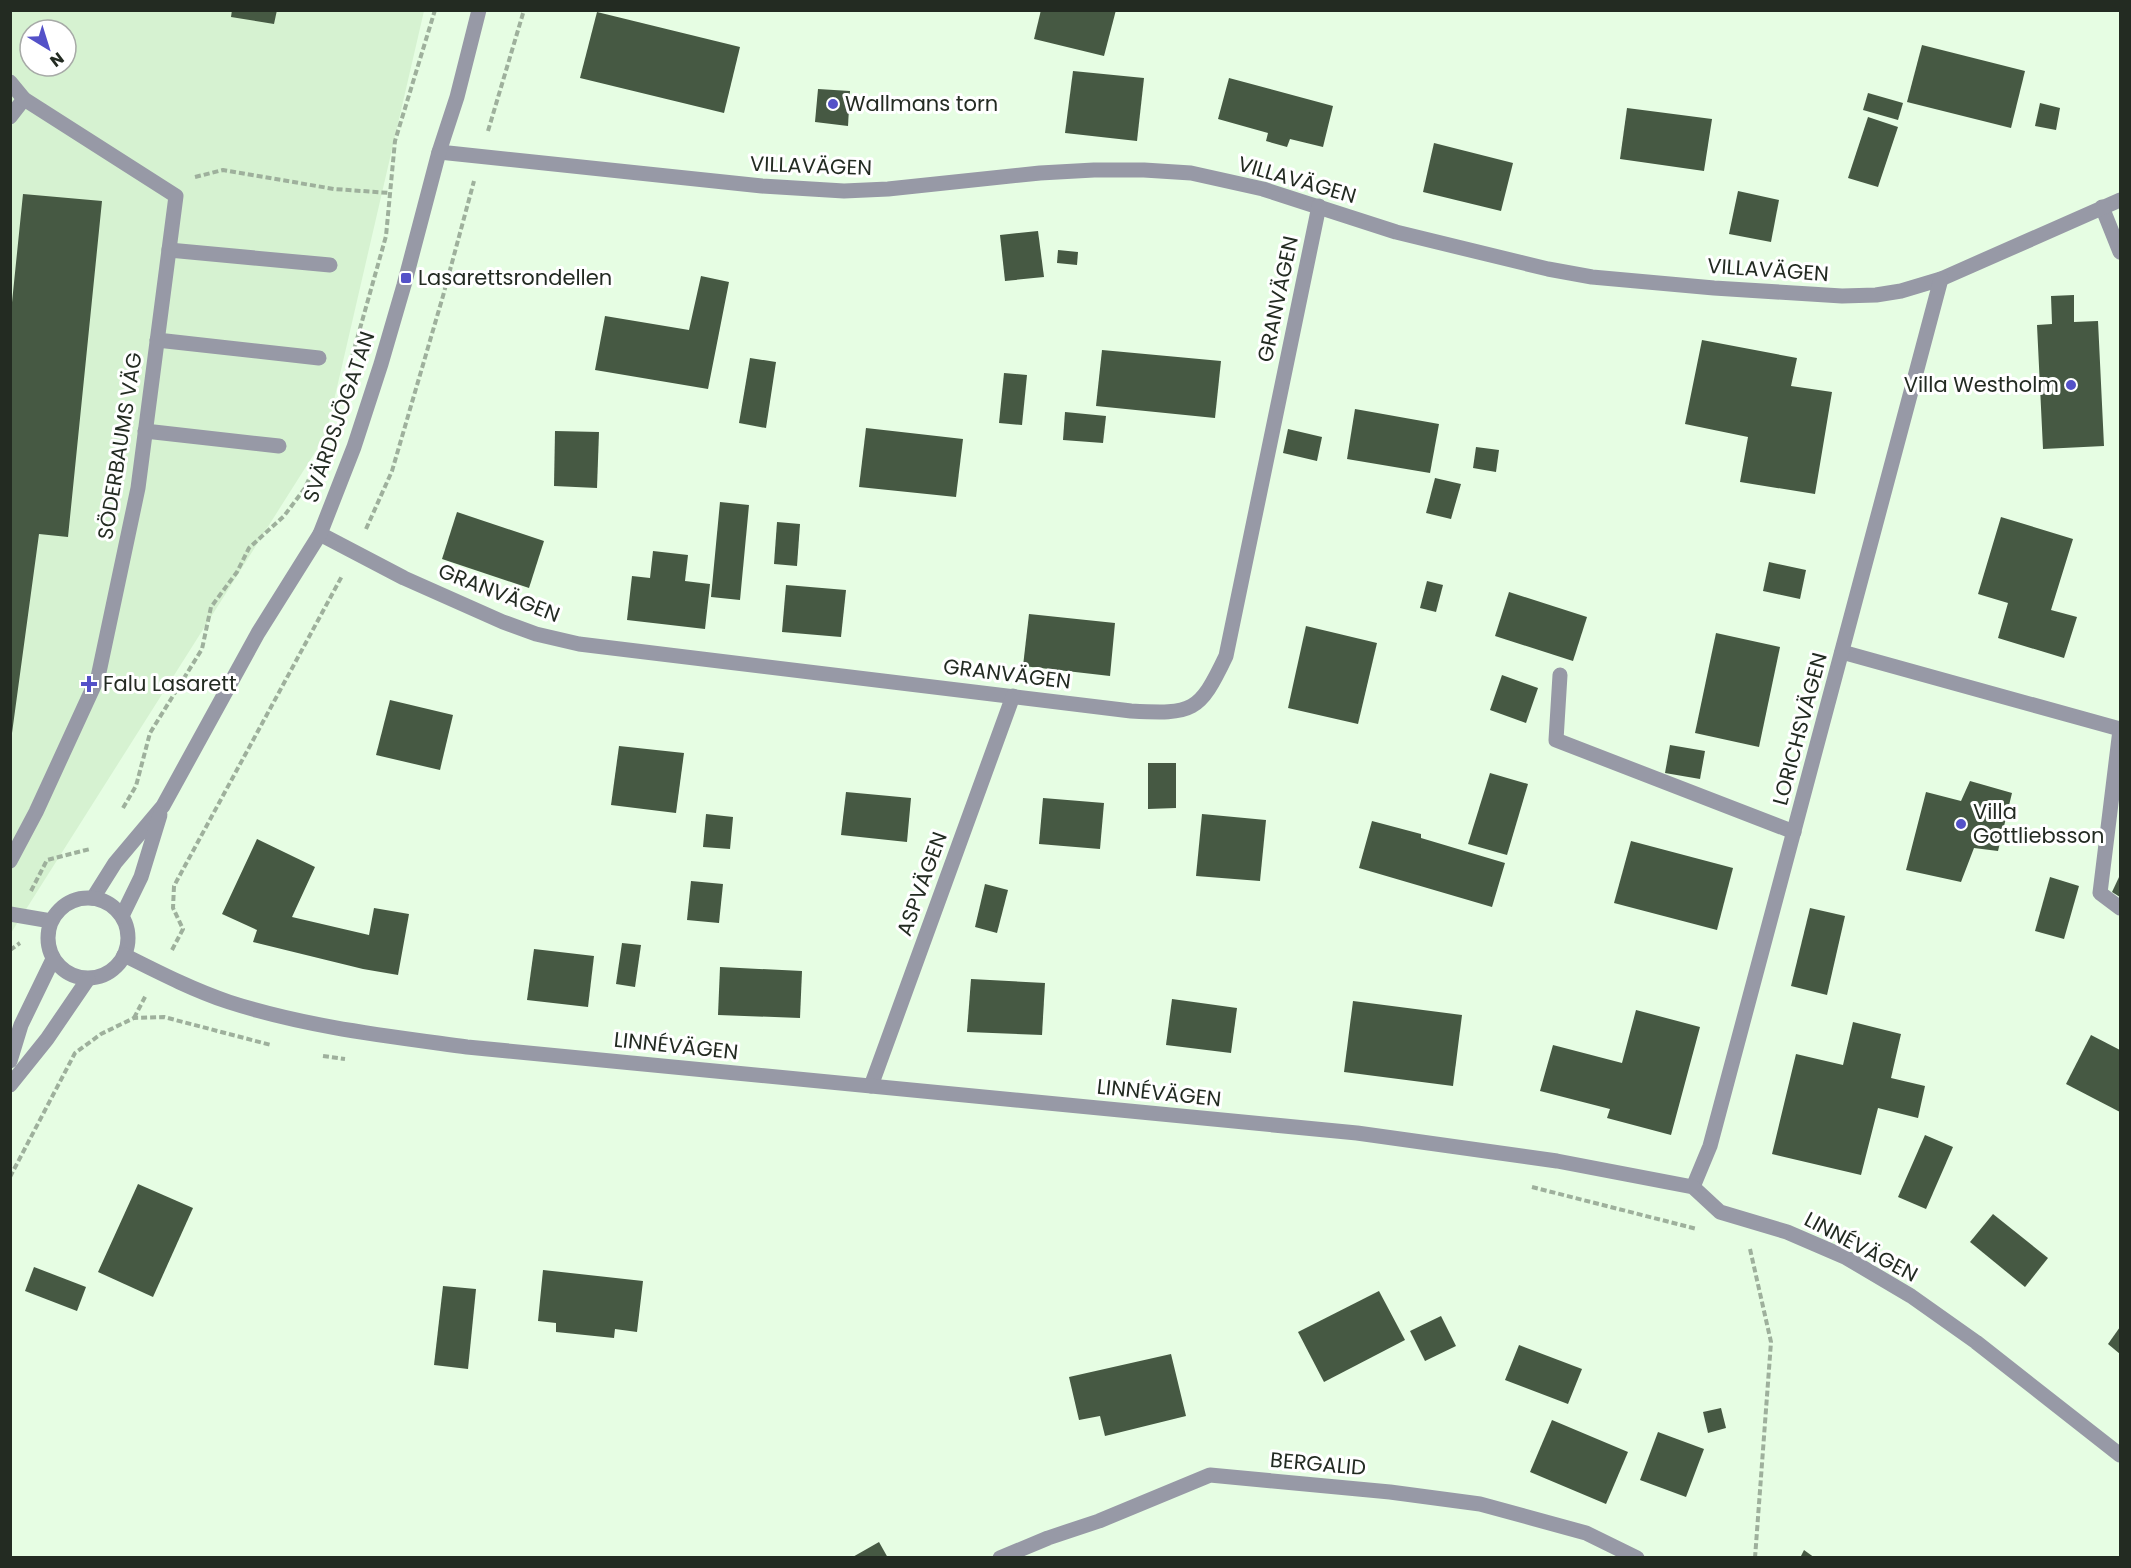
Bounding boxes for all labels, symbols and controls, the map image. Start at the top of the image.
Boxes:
north arrow [18,18,78,78]
text: N [45,47,69,72]
place label: Wallmans torn [845,89,998,118]
marker: Wallmans torn [826,97,840,111]
street label: VILLAVÄGEN [750,149,872,182]
street label: VILLAVÄGEN [1235,149,1360,210]
street label: GRANVÄGEN [1250,233,1305,365]
street label: VILLAVÄGEN [1706,251,1830,288]
place label: Lasarettsrondellen [418,263,612,292]
marker: Lasarettsrondellen [399,271,413,285]
street label: SVÄRDSJÖGATAN [296,327,381,506]
street label: SÖDERBAUMS VÄG [90,350,149,542]
place label: Villa Westholm [1904,370,2059,399]
marker: Villa Westholm [2064,378,2078,392]
street label: GRANVÄGEN [434,556,564,629]
street label: LORICHSVÄGEN [1765,649,1834,808]
street label: GRANVÄGEN [942,651,1072,696]
place label: Falu Lasarett [103,669,237,698]
marker: Falu Lasarett [80,675,98,693]
place label: Villa Gottliebsson [1973,797,2104,850]
marker: Villa Gottliebsson [1954,817,1968,831]
street label: ASPVÄGEN [889,828,954,940]
street label: LINNÉVÄGEN [612,1025,740,1066]
street label: LINNÉVÄGEN [1095,1072,1223,1113]
street label: LINNÉVÄGEN [1799,1204,1923,1289]
street label: BERGALID [1269,1445,1367,1482]

